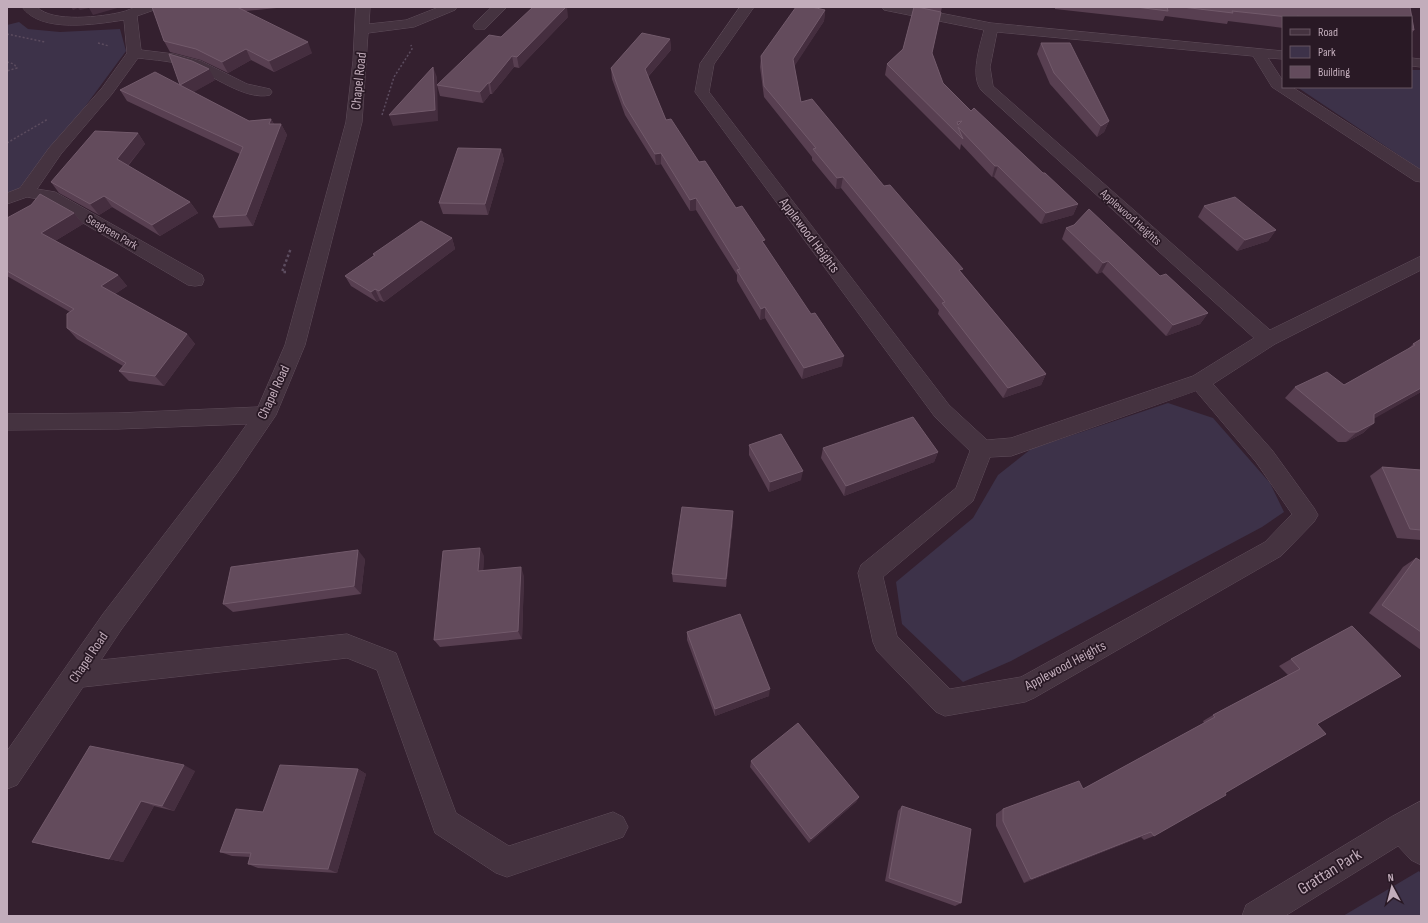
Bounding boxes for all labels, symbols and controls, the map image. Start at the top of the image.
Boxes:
legend [1282,16,1412,88]
text: Road [1318,25,1338,40]
text: Park [1318,45,1336,60]
street label: Chapel Road [347,51,370,111]
text: Building [1318,65,1350,80]
street label: Applewood Heights [1096,185,1164,249]
street label: Applewood Heights [775,194,843,276]
street label: Seagreen Park [83,212,140,253]
street label: Chapel Road [254,362,293,422]
street label: Chapel Road [65,628,112,686]
street label: Applewood Heights [1021,637,1109,694]
street label: Grattan Park [1294,844,1365,899]
north arrow [1372,867,1412,907]
text: N [1387,871,1395,884]

